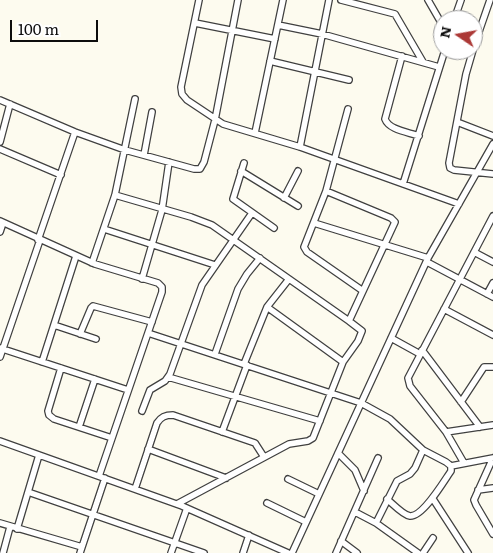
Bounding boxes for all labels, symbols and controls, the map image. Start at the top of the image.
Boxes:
scale bar [12,10,100,42]
north arrow [433,10,483,60]
text: 100 m [18,17,59,40]
text: N [433,24,455,40]

